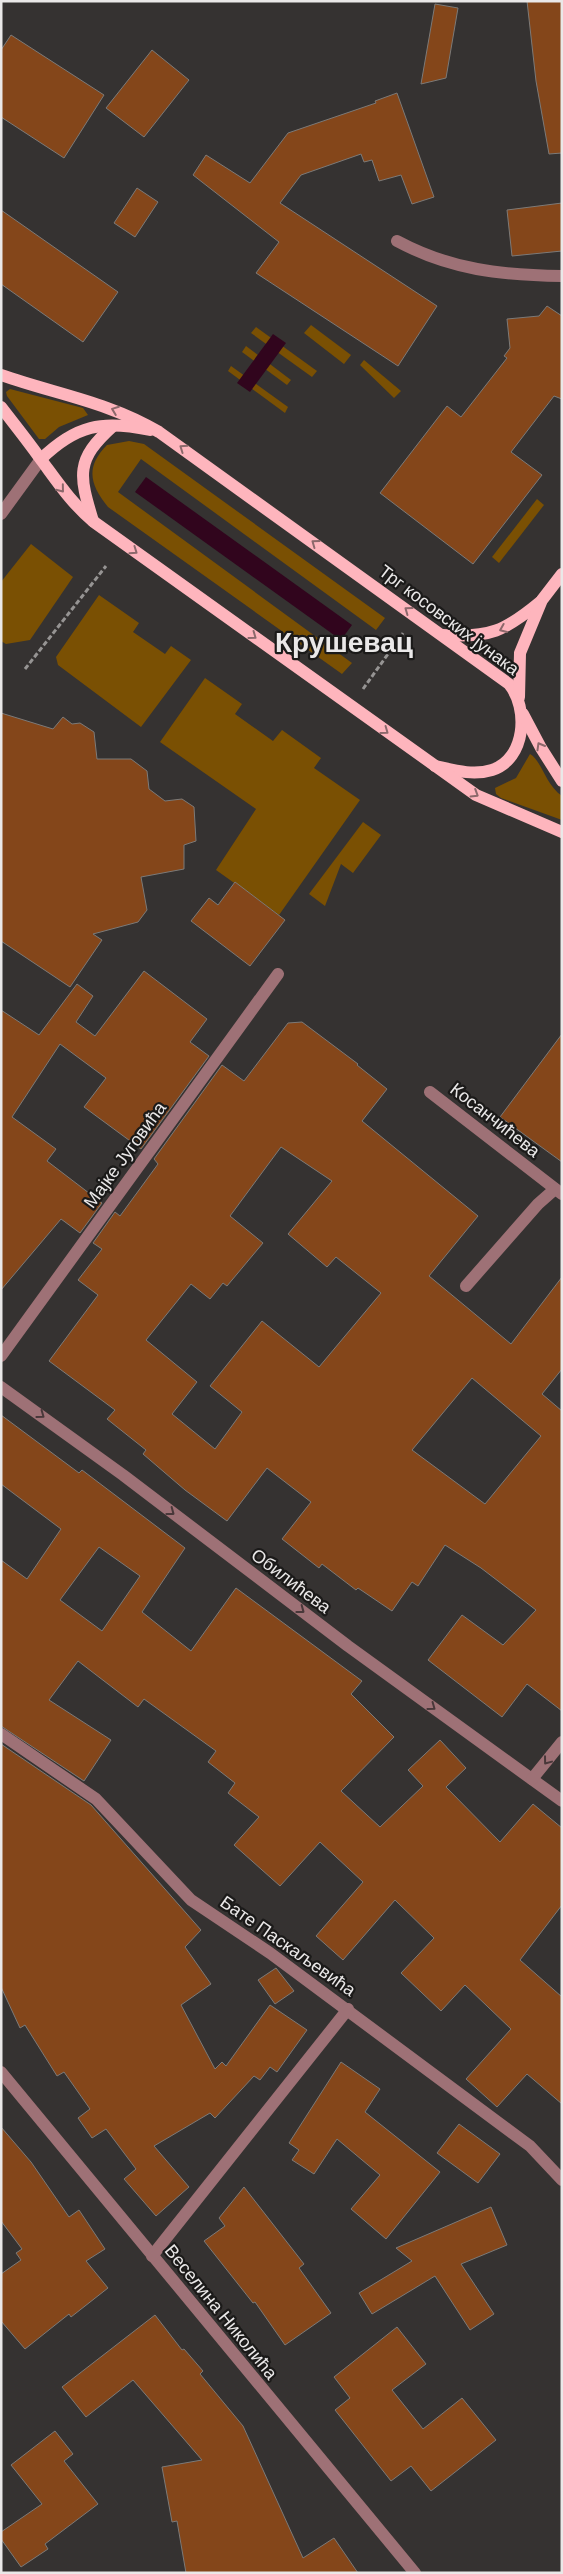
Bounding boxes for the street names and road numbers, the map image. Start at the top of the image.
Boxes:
street label: Трг косовских јунака [374,559,525,681]
street label: Косанчићева [445,1077,546,1163]
street label: Мајке Југовића [78,1096,172,1213]
street label: Обилићева [246,1543,337,1620]
street label: Бате Паскаљевића [215,1890,361,2002]
street label: Веселина Николића [159,2240,284,2385]

